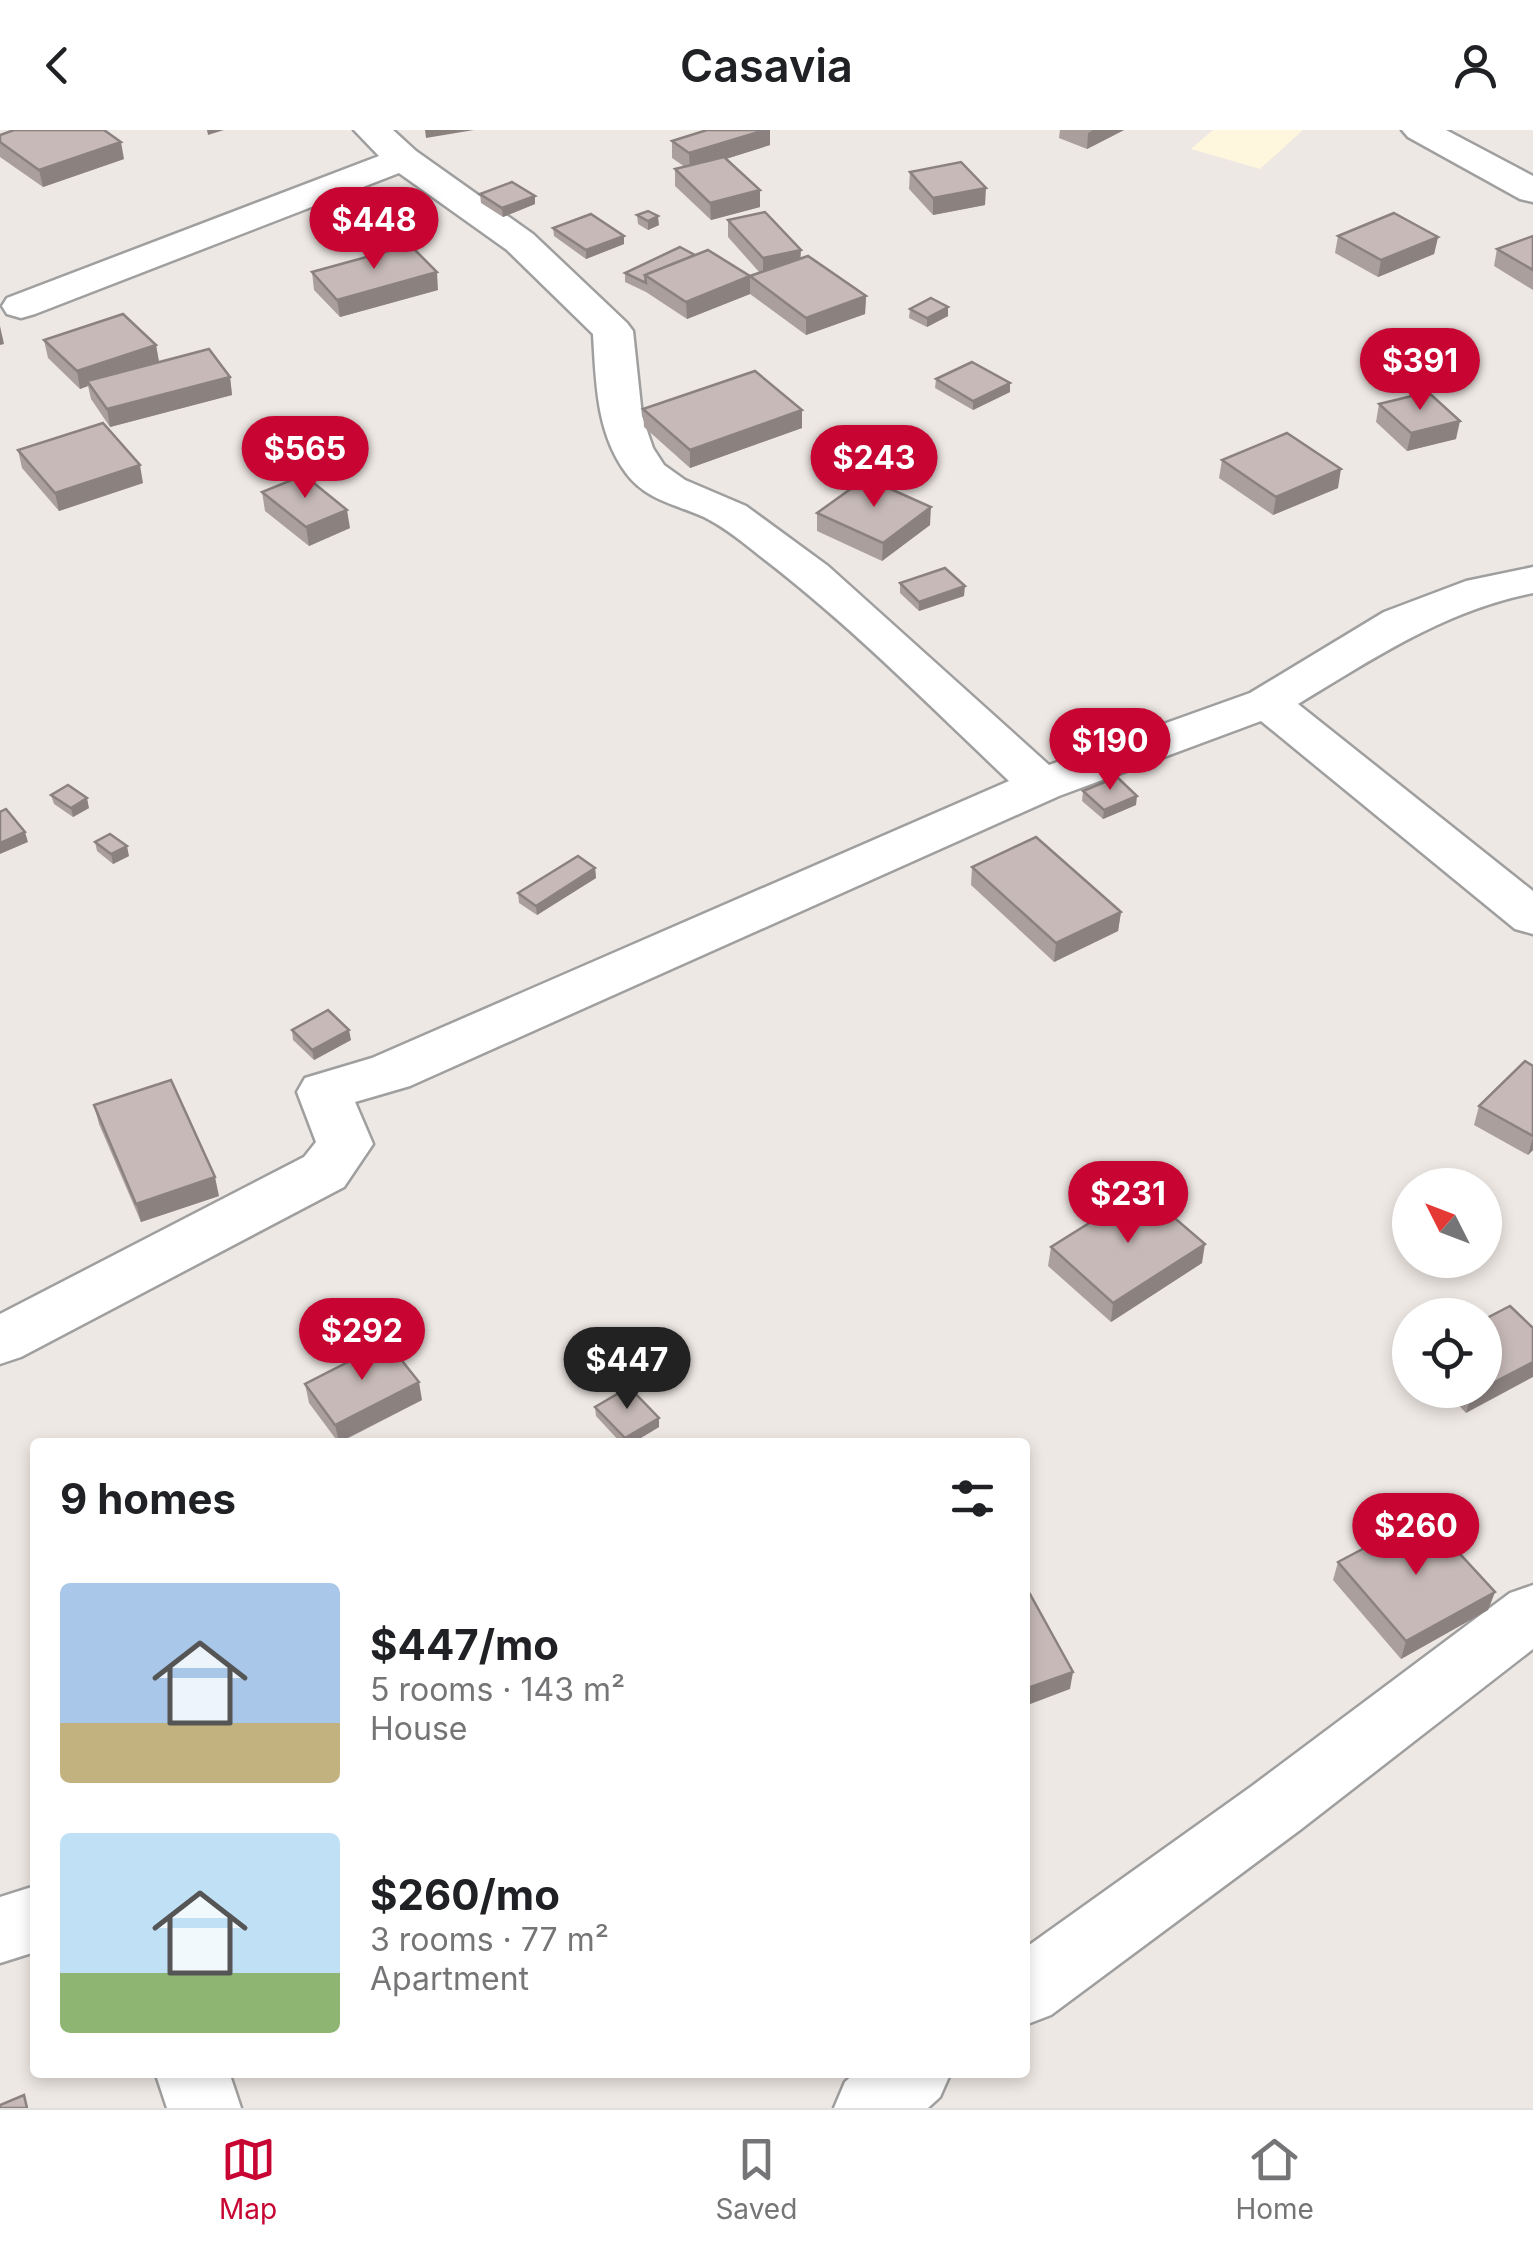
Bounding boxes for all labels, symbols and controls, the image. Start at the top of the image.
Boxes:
icon: back [30,38,85,93]
text: Casavia [680,38,853,93]
icon: person [1448,38,1503,93]
pin: $448 [315,187,433,272]
text: $448 [331,200,417,239]
pin: $391 [1361,328,1479,413]
text: $391 [1382,341,1458,380]
pin: $565 [246,416,364,501]
pin: $243 [815,425,933,510]
text: $565 [264,429,346,468]
text: $243 [833,438,915,477]
pin: $190 [1051,708,1169,793]
text: $190 [1071,721,1149,760]
pin: $231 [1069,1161,1187,1246]
north arrow [1392,1168,1502,1278]
map controls [1392,1168,1502,1408]
text: $231 [1090,1174,1166,1213]
pin: $292 [303,1298,421,1383]
button: locate [1392,1298,1502,1408]
text: $292 [321,1311,403,1350]
pin: $447 [568,1327,686,1412]
text: $447 [586,1340,668,1379]
icon: filters [945,1471,1000,1526]
text: 9 homes [60,1473,236,1524]
pin: $260 [1357,1493,1475,1578]
text: $260 [1374,1506,1458,1545]
text: $447/mo [370,1619,559,1670]
icon: home [140,1623,260,1743]
text: 5 rooms · 143 m² [370,1670,625,1709]
text: House [370,1709,467,1748]
text: $260/mo [370,1869,560,1920]
icon: home [140,1873,260,1993]
text: 3 rooms · 77 m² [370,1920,609,1959]
text: Apartment [370,1959,529,1998]
tab: Map [219,2132,277,2226]
tab: Saved [715,2132,797,2226]
tab: Home [1235,2132,1314,2226]

